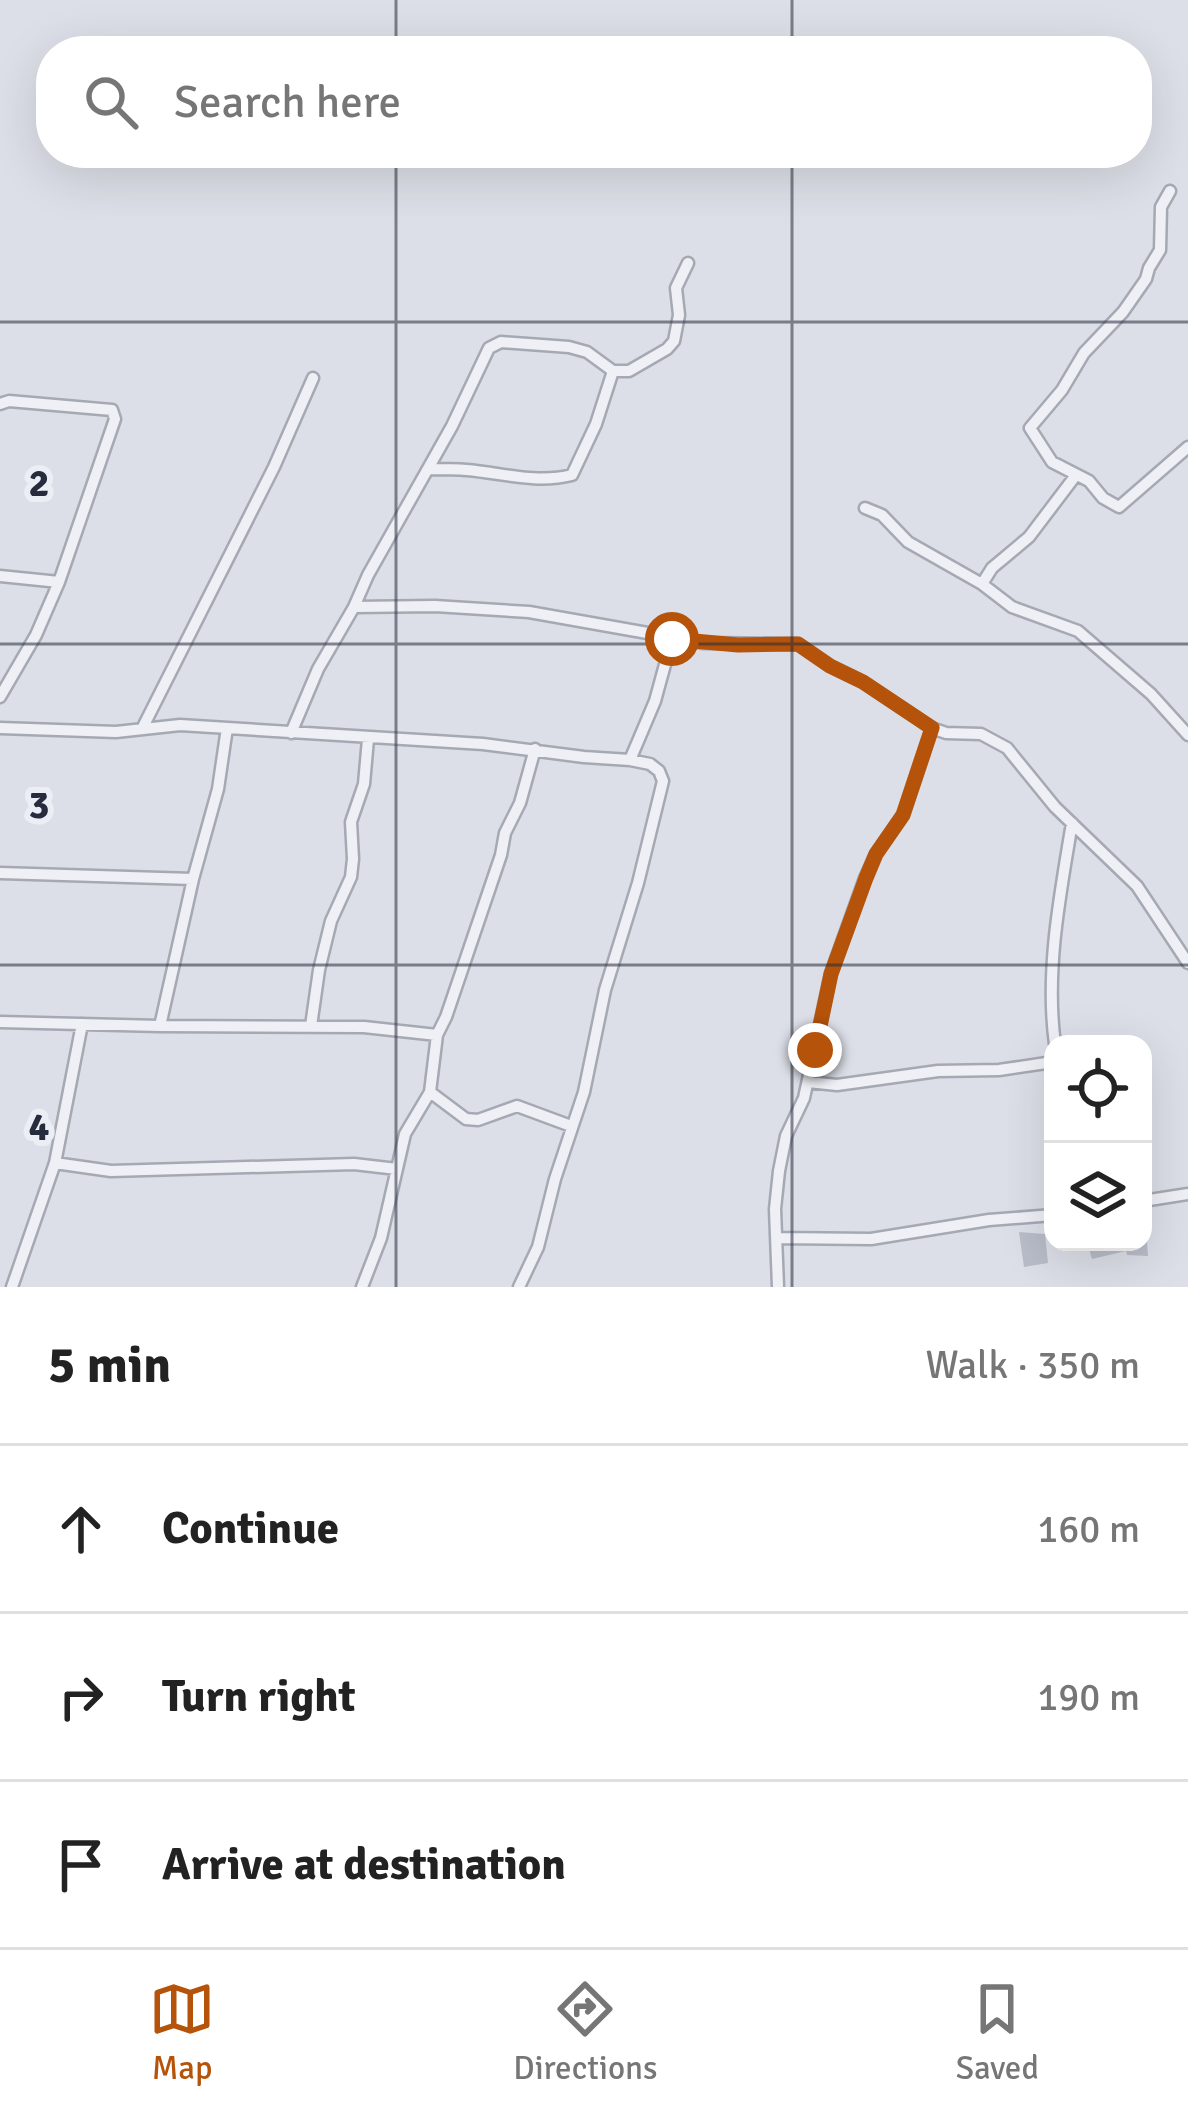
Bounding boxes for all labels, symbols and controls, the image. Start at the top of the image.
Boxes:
search box [36,36,1152,168]
icon: search [78,69,144,135]
text: Search here [174,75,401,130]
text: 2 [28,459,50,507]
route start [645,612,699,666]
text: 3 [28,781,50,829]
route end [788,1023,842,1077]
map controls [1044,1035,1152,1251]
button: locate [1044,1035,1152,1143]
text: 4 [28,1103,50,1151]
button: layers [1044,1143,1152,1251]
text: 5 min [48,1334,171,1397]
text: Walk · 350 m [926,1341,1140,1389]
icon: ahead [48,1496,114,1562]
text: Continue [162,1501,339,1556]
text: 160 m [1037,1505,1140,1553]
icon: right [48,1664,114,1730]
text: Turn right [162,1669,356,1724]
text: 190 m [1037,1673,1140,1721]
icon: arrive [48,1832,114,1898]
text: Arrive at destination [162,1837,566,1892]
tab: Map [149,1976,215,2089]
tab: Directions [513,1976,658,2089]
tab: Saved [956,1976,1039,2089]

